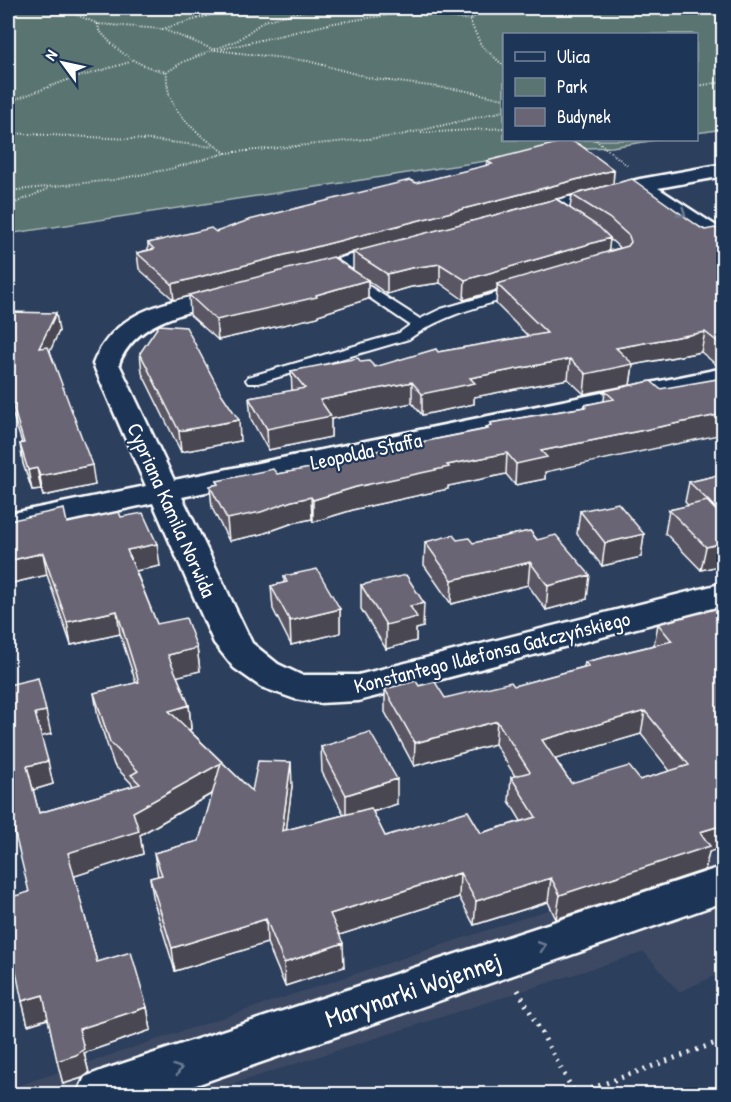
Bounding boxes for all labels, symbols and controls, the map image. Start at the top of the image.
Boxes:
north arrow [33,33,93,93]
legend [503,33,698,141]
text: Ulica [557,44,590,69]
text: N [39,45,62,64]
text: Park [557,74,588,99]
text: Budynek [557,104,611,129]
one-way arrow [675,206,686,217]
street label: Cypriana Kamila Norwida [120,418,224,602]
street label: Leopolda Staffa [308,425,424,477]
street label: Konstantego Ildefonsa Gałczyńskiego [351,604,633,700]
one-way arrow [536,940,547,953]
street label: Marynarki Wojennej [320,942,506,1036]
one-way arrow [172,1064,183,1076]

